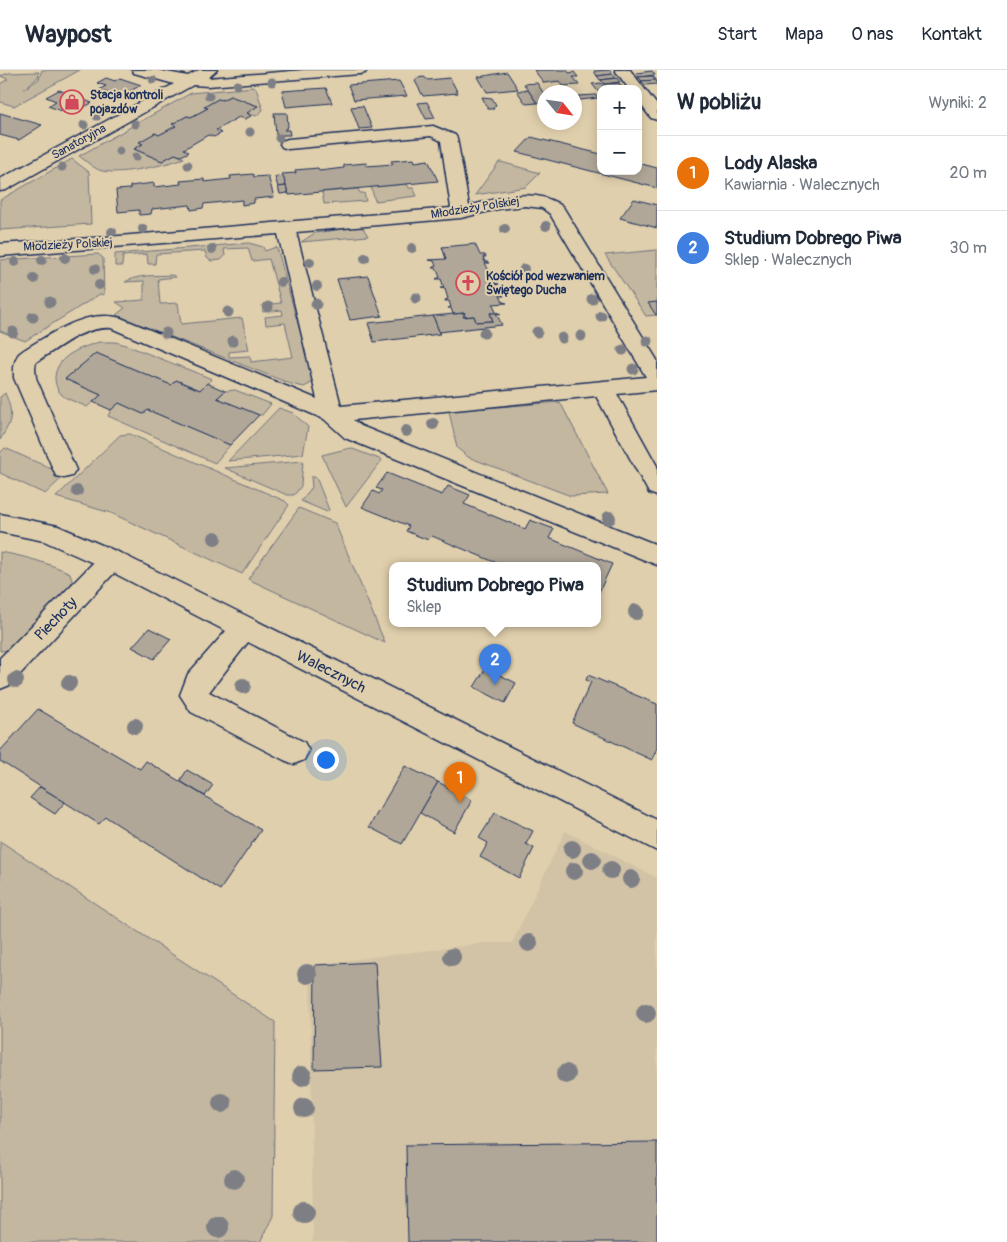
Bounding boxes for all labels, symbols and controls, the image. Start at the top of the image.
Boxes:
text: Waypost [25,20,112,49]
text: Start [717,23,757,46]
text: Mapa [785,23,823,46]
text: O nas [851,23,893,46]
text: Kontakt [921,23,982,46]
north arrow [537,85,582,130]
map controls [597,85,642,175]
button: + [597,85,642,130]
place label: Stacja kontroli pojazdów [90,88,163,117]
shop icon: Stacja kontroli pojazdów [59,89,85,115]
text: W pobliżu [677,89,761,116]
text: Wyniki: 2 [928,93,987,113]
street label: Sanatoryjna [49,121,109,163]
button: − [597,130,642,175]
text: Lody Alaska [724,151,817,175]
text: 1 [690,163,696,183]
text: 20 m [949,163,987,183]
text: Kawiarnia · Walecznych [724,175,880,195]
street label: Młodzieży Polskiej [430,194,521,222]
text: Studium Dobrego Piwa [724,226,902,250]
street label: Młodzieży Polskiej [23,235,113,255]
text: 2 [689,238,697,258]
text: 30 m [949,238,987,258]
text: Sklep · Walecznych [724,250,852,270]
place label: Kościół pod wezwaniem Świętego Ducha [486,269,605,298]
church icon: Kościół pod wezwaniem Świętego Ducha [455,270,481,296]
popup [389,562,601,627]
text: Studium Dobrego Piwa [406,573,584,597]
street label: Piechoty [31,593,82,645]
text: Sklep [406,597,441,617]
pin: 2 [479,644,511,685]
street label: Walecznych [293,646,369,698]
your location [313,747,339,773]
pin: 1 [444,762,476,803]

